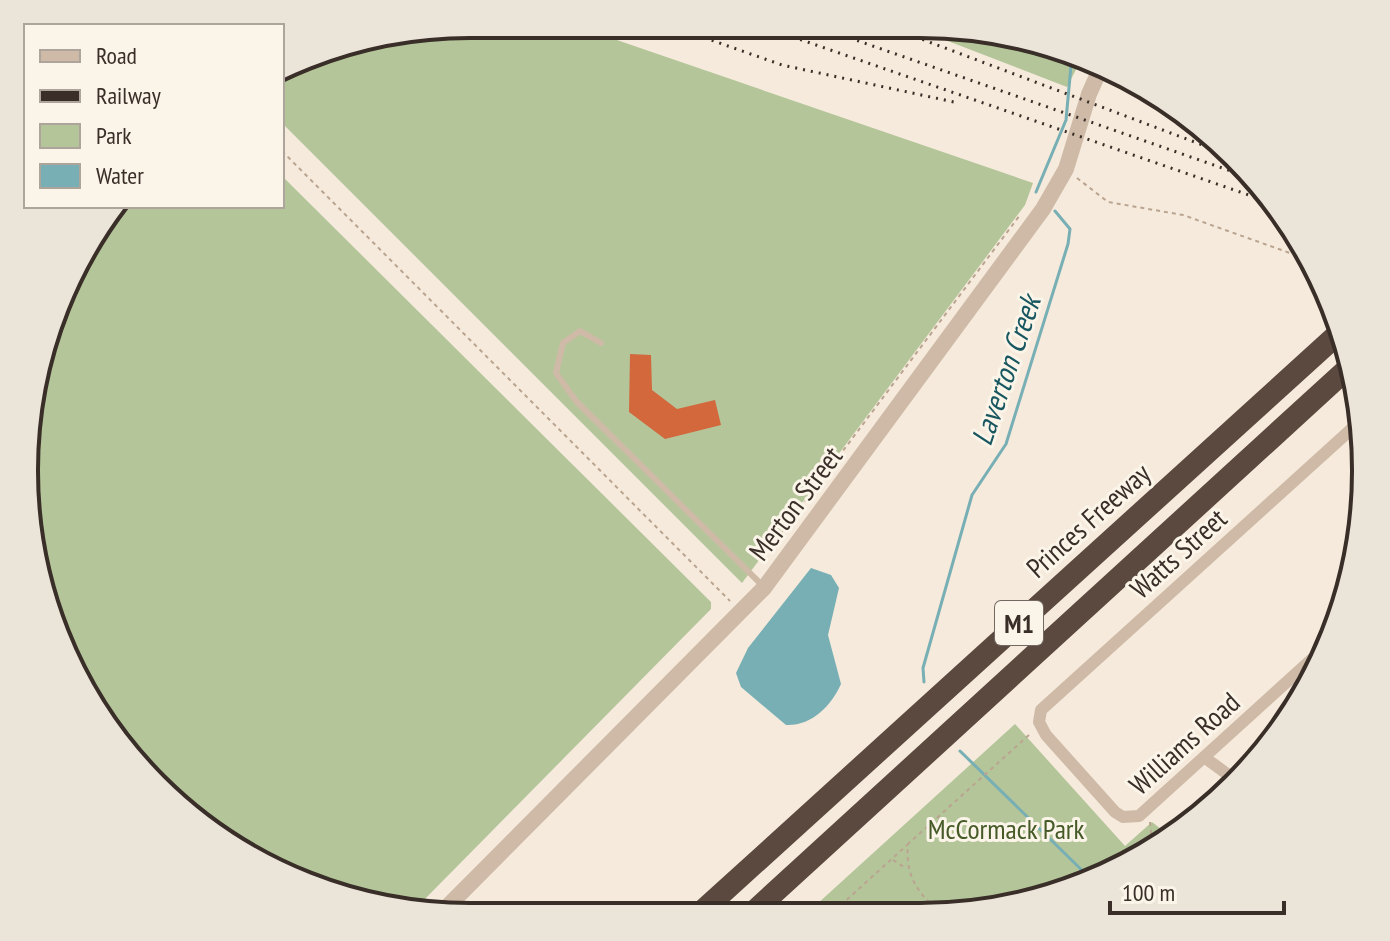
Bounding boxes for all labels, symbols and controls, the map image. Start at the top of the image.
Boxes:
legend [24,24,284,208]
text: Road [96,40,137,71]
text: Railway [96,80,161,111]
text: Park [96,120,132,151]
text: Water [96,160,144,191]
water label: Laverton Creek [961,287,1050,450]
street label: Merton Street [740,438,850,567]
street label: Princes Freeway [1018,454,1158,585]
street label: Watts Street [1122,500,1234,606]
road number: M1 [995,601,1043,645]
street label: Williams Road [1121,684,1247,802]
park label: McCormack Park [928,810,1085,847]
scale bar [1110,865,1284,915]
text: 100 m [1122,877,1175,908]

